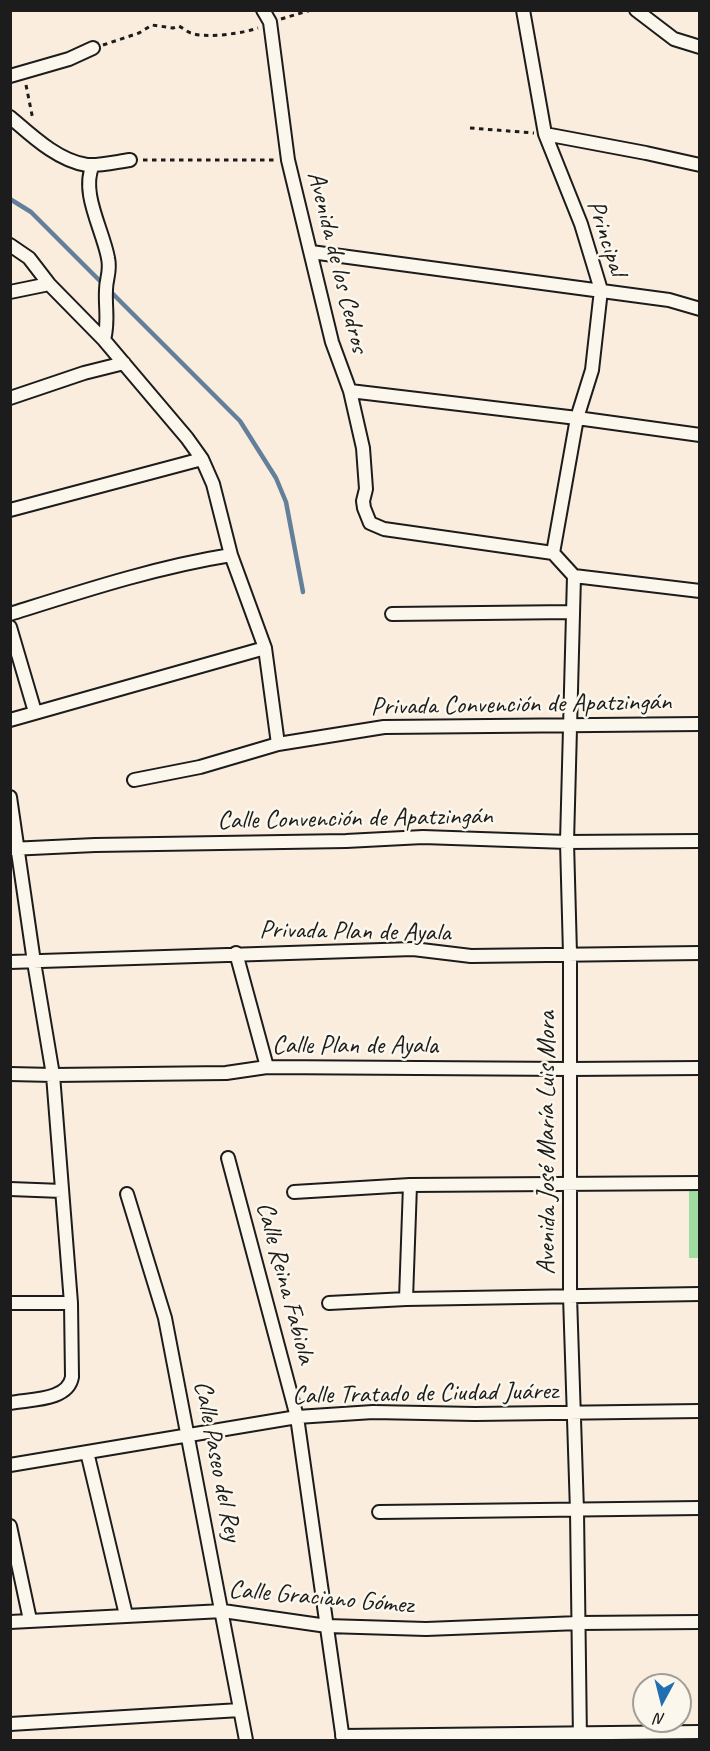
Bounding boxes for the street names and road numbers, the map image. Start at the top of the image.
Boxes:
street label: Avenida de los Cedros [299,168,375,356]
street label: Principal [579,196,633,280]
street label: Privada Convención de Apatzingán [370,687,672,723]
street label: Calle Convención de Apatzingán [217,801,493,837]
street label: Privada Plan de Ayala [259,915,451,949]
street label: Avenida José María Luis Mora [531,1011,563,1275]
street label: Calle Plan de Ayala [272,1030,438,1062]
street label: Calle Reina Fabiola [248,1199,322,1367]
street label: Calle Tratado de Ciudad Juárez [292,1376,558,1412]
street label: Calle Paseo del Rey [186,1378,248,1544]
street label: Calle Graciano Gómez [227,1574,415,1622]

